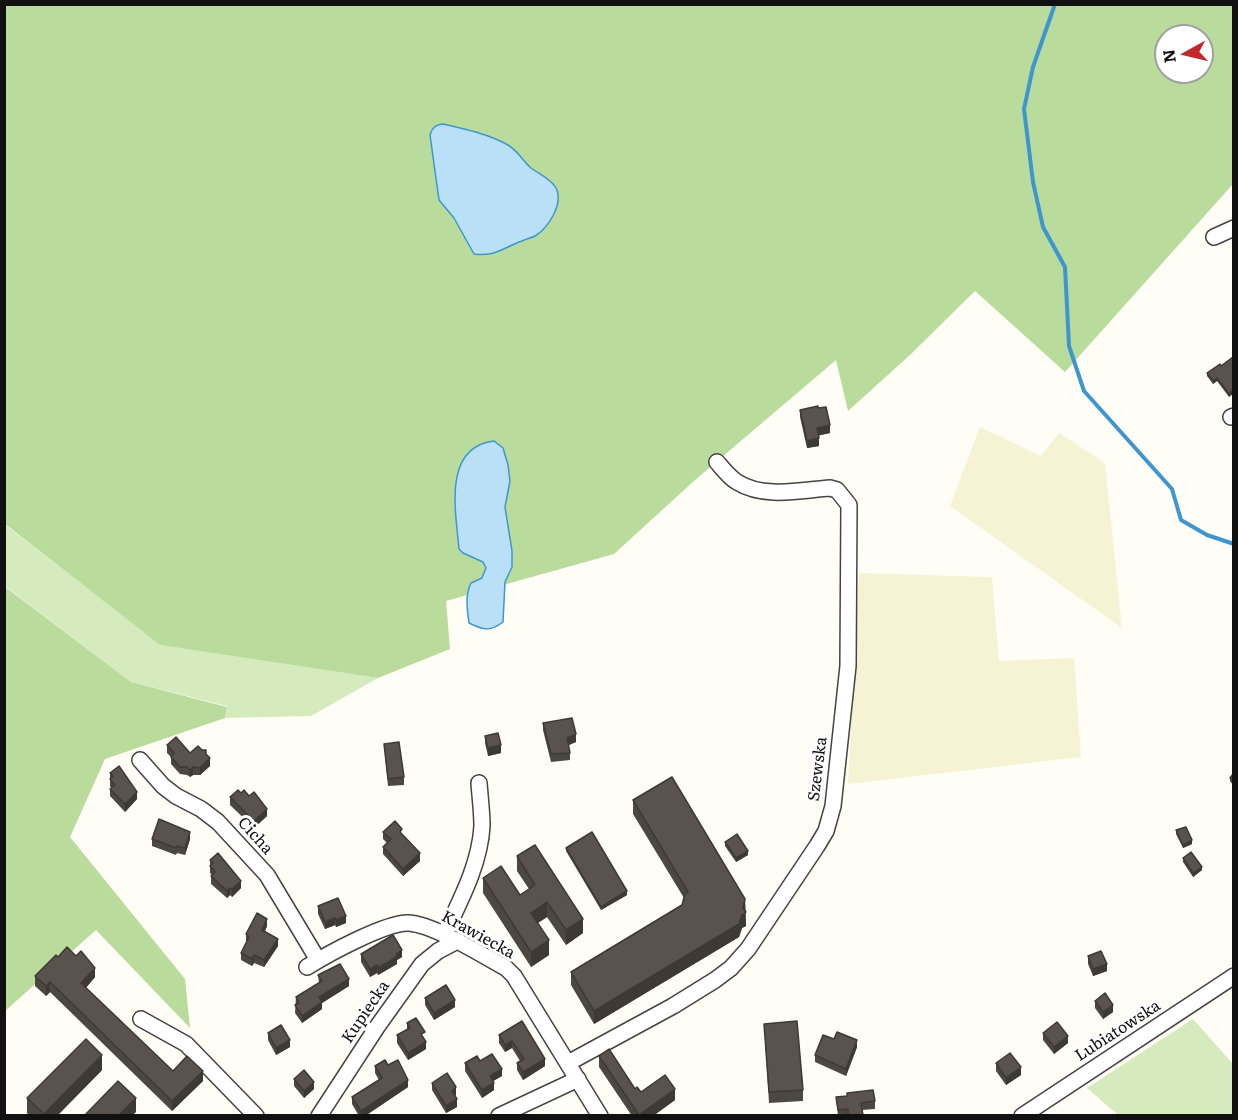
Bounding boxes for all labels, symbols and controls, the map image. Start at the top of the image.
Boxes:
north arrow [1154,24,1214,84]
text: N [1155,48,1181,65]
street label: Szewska [805,736,831,802]
street label: Cicha [233,813,277,859]
street label: Krawiecka [438,907,518,963]
street label: Kupiecka [338,977,394,1047]
street label: Lubiatowska [1072,996,1164,1066]

